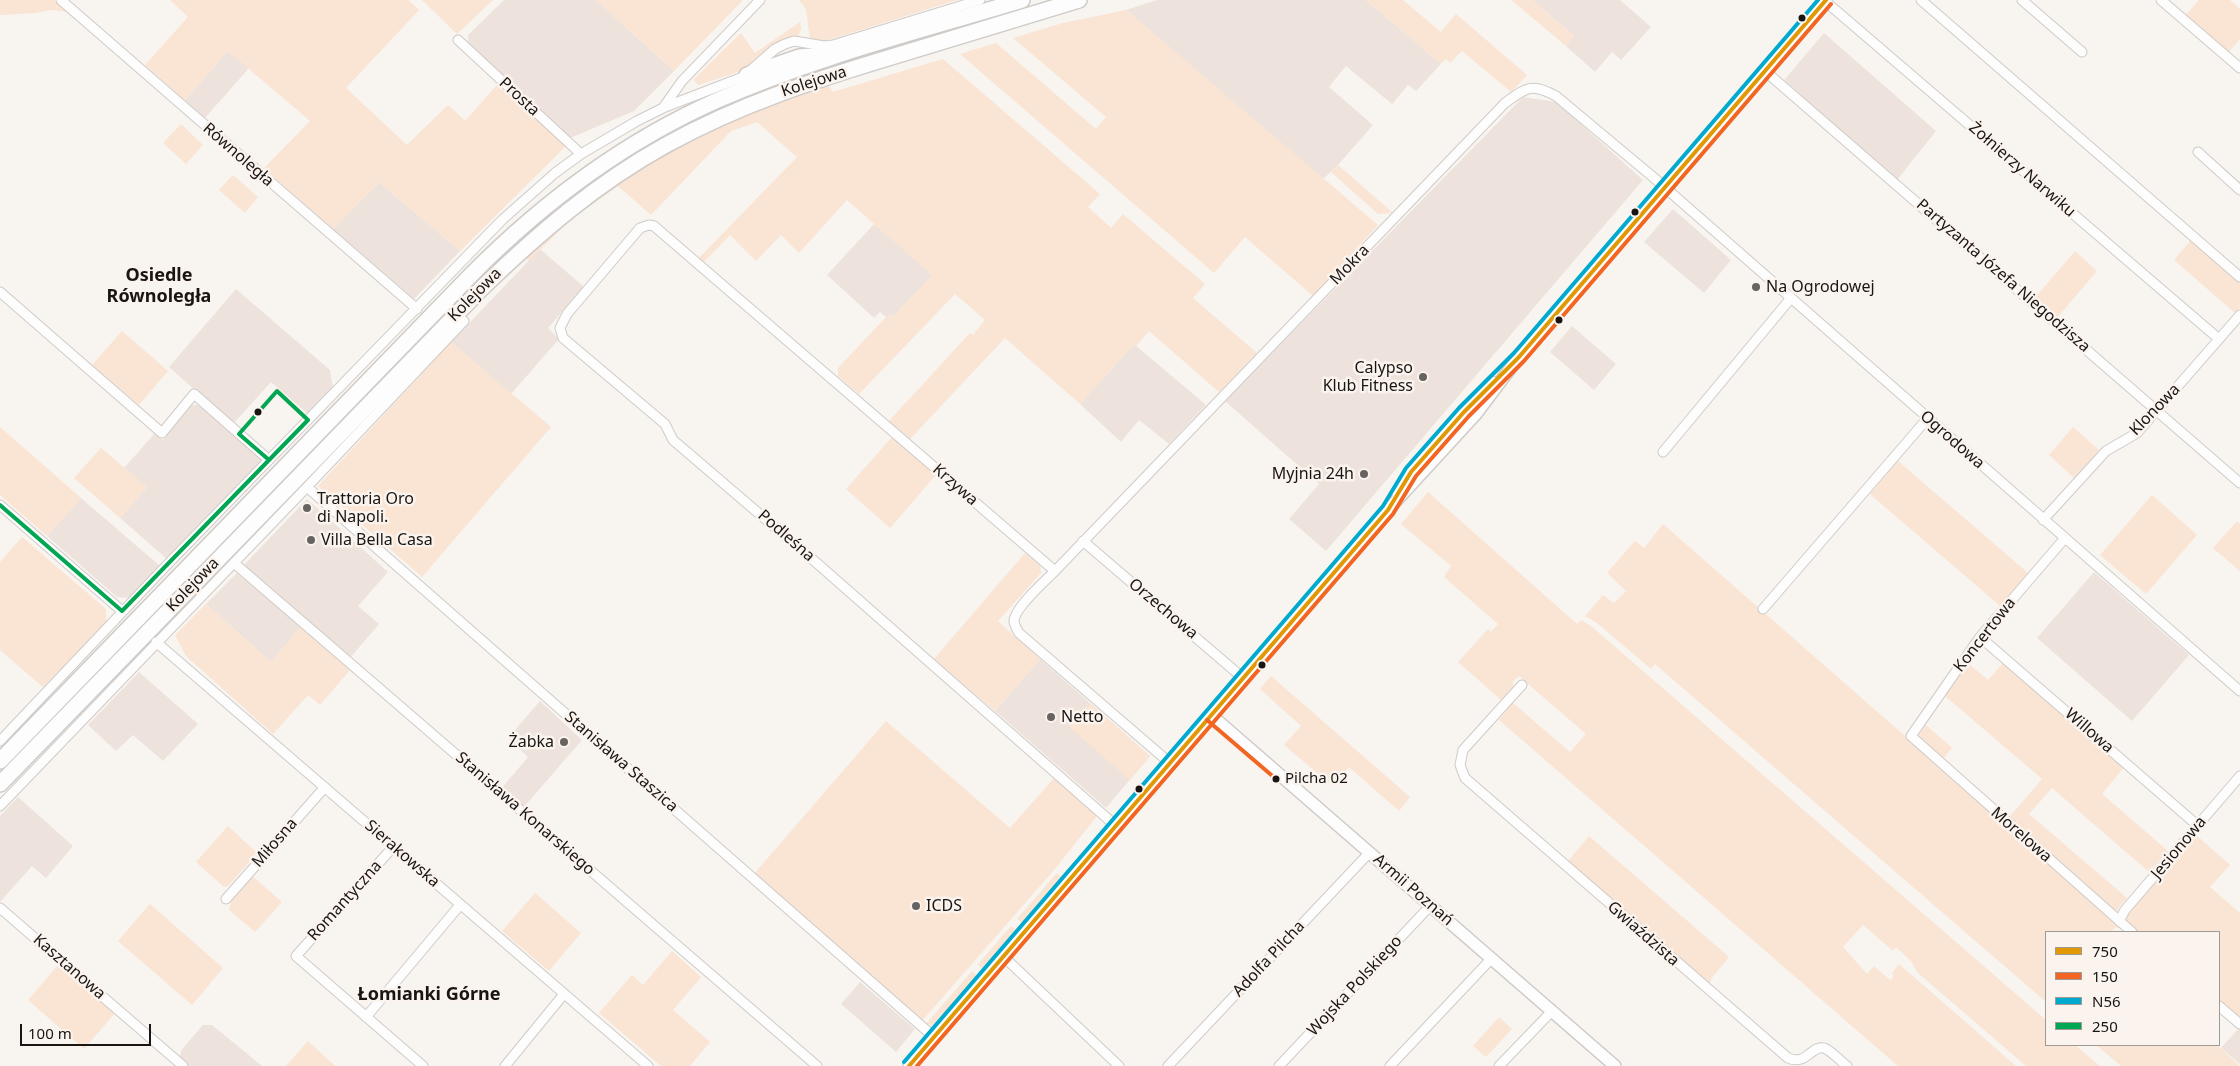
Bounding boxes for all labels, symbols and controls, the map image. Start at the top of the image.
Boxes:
unlabelled marker [1797,13,1807,23]
street label: Kolejowa [779,62,849,102]
street label: Prosta [495,74,543,120]
street label: Żołnierzy Narwiku [1965,118,2079,222]
street label: Równoległa [199,119,277,191]
street label: Partyzanta Józefa Niegodzisza [1912,195,2094,357]
unlabelled marker [1630,207,1640,217]
street label: Mokra [1326,241,1374,289]
street label: Kolejowa [444,264,506,326]
district label: Osiedle Równoległa [107,265,211,308]
place label: Na Ogrodowej [1766,277,1875,297]
marker: Na Ogrodowej [1750,281,1762,293]
unlabelled marker [1554,315,1564,325]
place label: Calypso Klub Fitness [1323,358,1413,396]
marker: Calypso Klub Fitness [1417,371,1429,383]
street label: Klonowa [2126,380,2184,440]
unlabelled marker [253,407,263,417]
street label: Ogrodowa [1916,407,1988,473]
street label: Krzywa [928,460,982,510]
place label: Myjnia 24h [1272,464,1354,484]
marker: Myjnia 24h [1358,468,1370,480]
place label: Trattoria Oro di Napoli. [317,489,414,527]
marker: Trattoria Oro di Napoli. [301,502,313,514]
street label: Podleśna [754,506,818,566]
place label: Villa Bella Casa [321,530,433,550]
marker: Villa Bella Casa [305,534,317,546]
street label: Kolejowa [163,554,223,616]
street label: Orzechowa [1125,575,1201,643]
street label: Koncertowa [1950,594,2020,676]
unlabelled marker [1257,660,1267,670]
street label: Willowa [2061,705,2117,757]
place label: Netto [1061,707,1103,727]
street label: Stanisława Staszica [561,708,681,816]
marker: Netto [1045,711,1057,723]
place label: Żabka [509,732,554,752]
marker: Żabka [558,736,570,748]
street label: Stanisława Konarskiego [452,748,598,880]
place label: Pilcha 02 [1285,770,1348,788]
marker: Pilcha 02 [1271,774,1281,784]
unlabelled marker [1134,784,1144,794]
street label: Morelowa [1987,803,2055,867]
street label: Jesionowa [2147,813,2211,883]
street label: Miłosna [248,814,302,872]
street label: Sierakowska [361,816,443,892]
street label: Armii Poznań [1369,850,1457,930]
street label: Romantyczna [304,857,386,945]
place label: ICDS [926,896,962,916]
street label: Gwiaździsta [1603,898,1683,970]
marker: ICDS [910,900,922,912]
street label: Adolfa Pilcha [1229,917,1309,1001]
street label: Kasztanowa [29,930,109,1004]
legend [2045,931,2220,1046]
street label: Wojska Polskiego [1304,932,1406,1040]
text: 750 [2092,941,2118,961]
text: 150 [2092,966,2118,986]
district label: Łomianki Górne [358,984,500,1006]
text: N56 [2092,991,2121,1011]
scale bar [22,1014,154,1046]
text: 250 [2092,1016,2118,1036]
text: 100 m [28,1023,72,1043]

